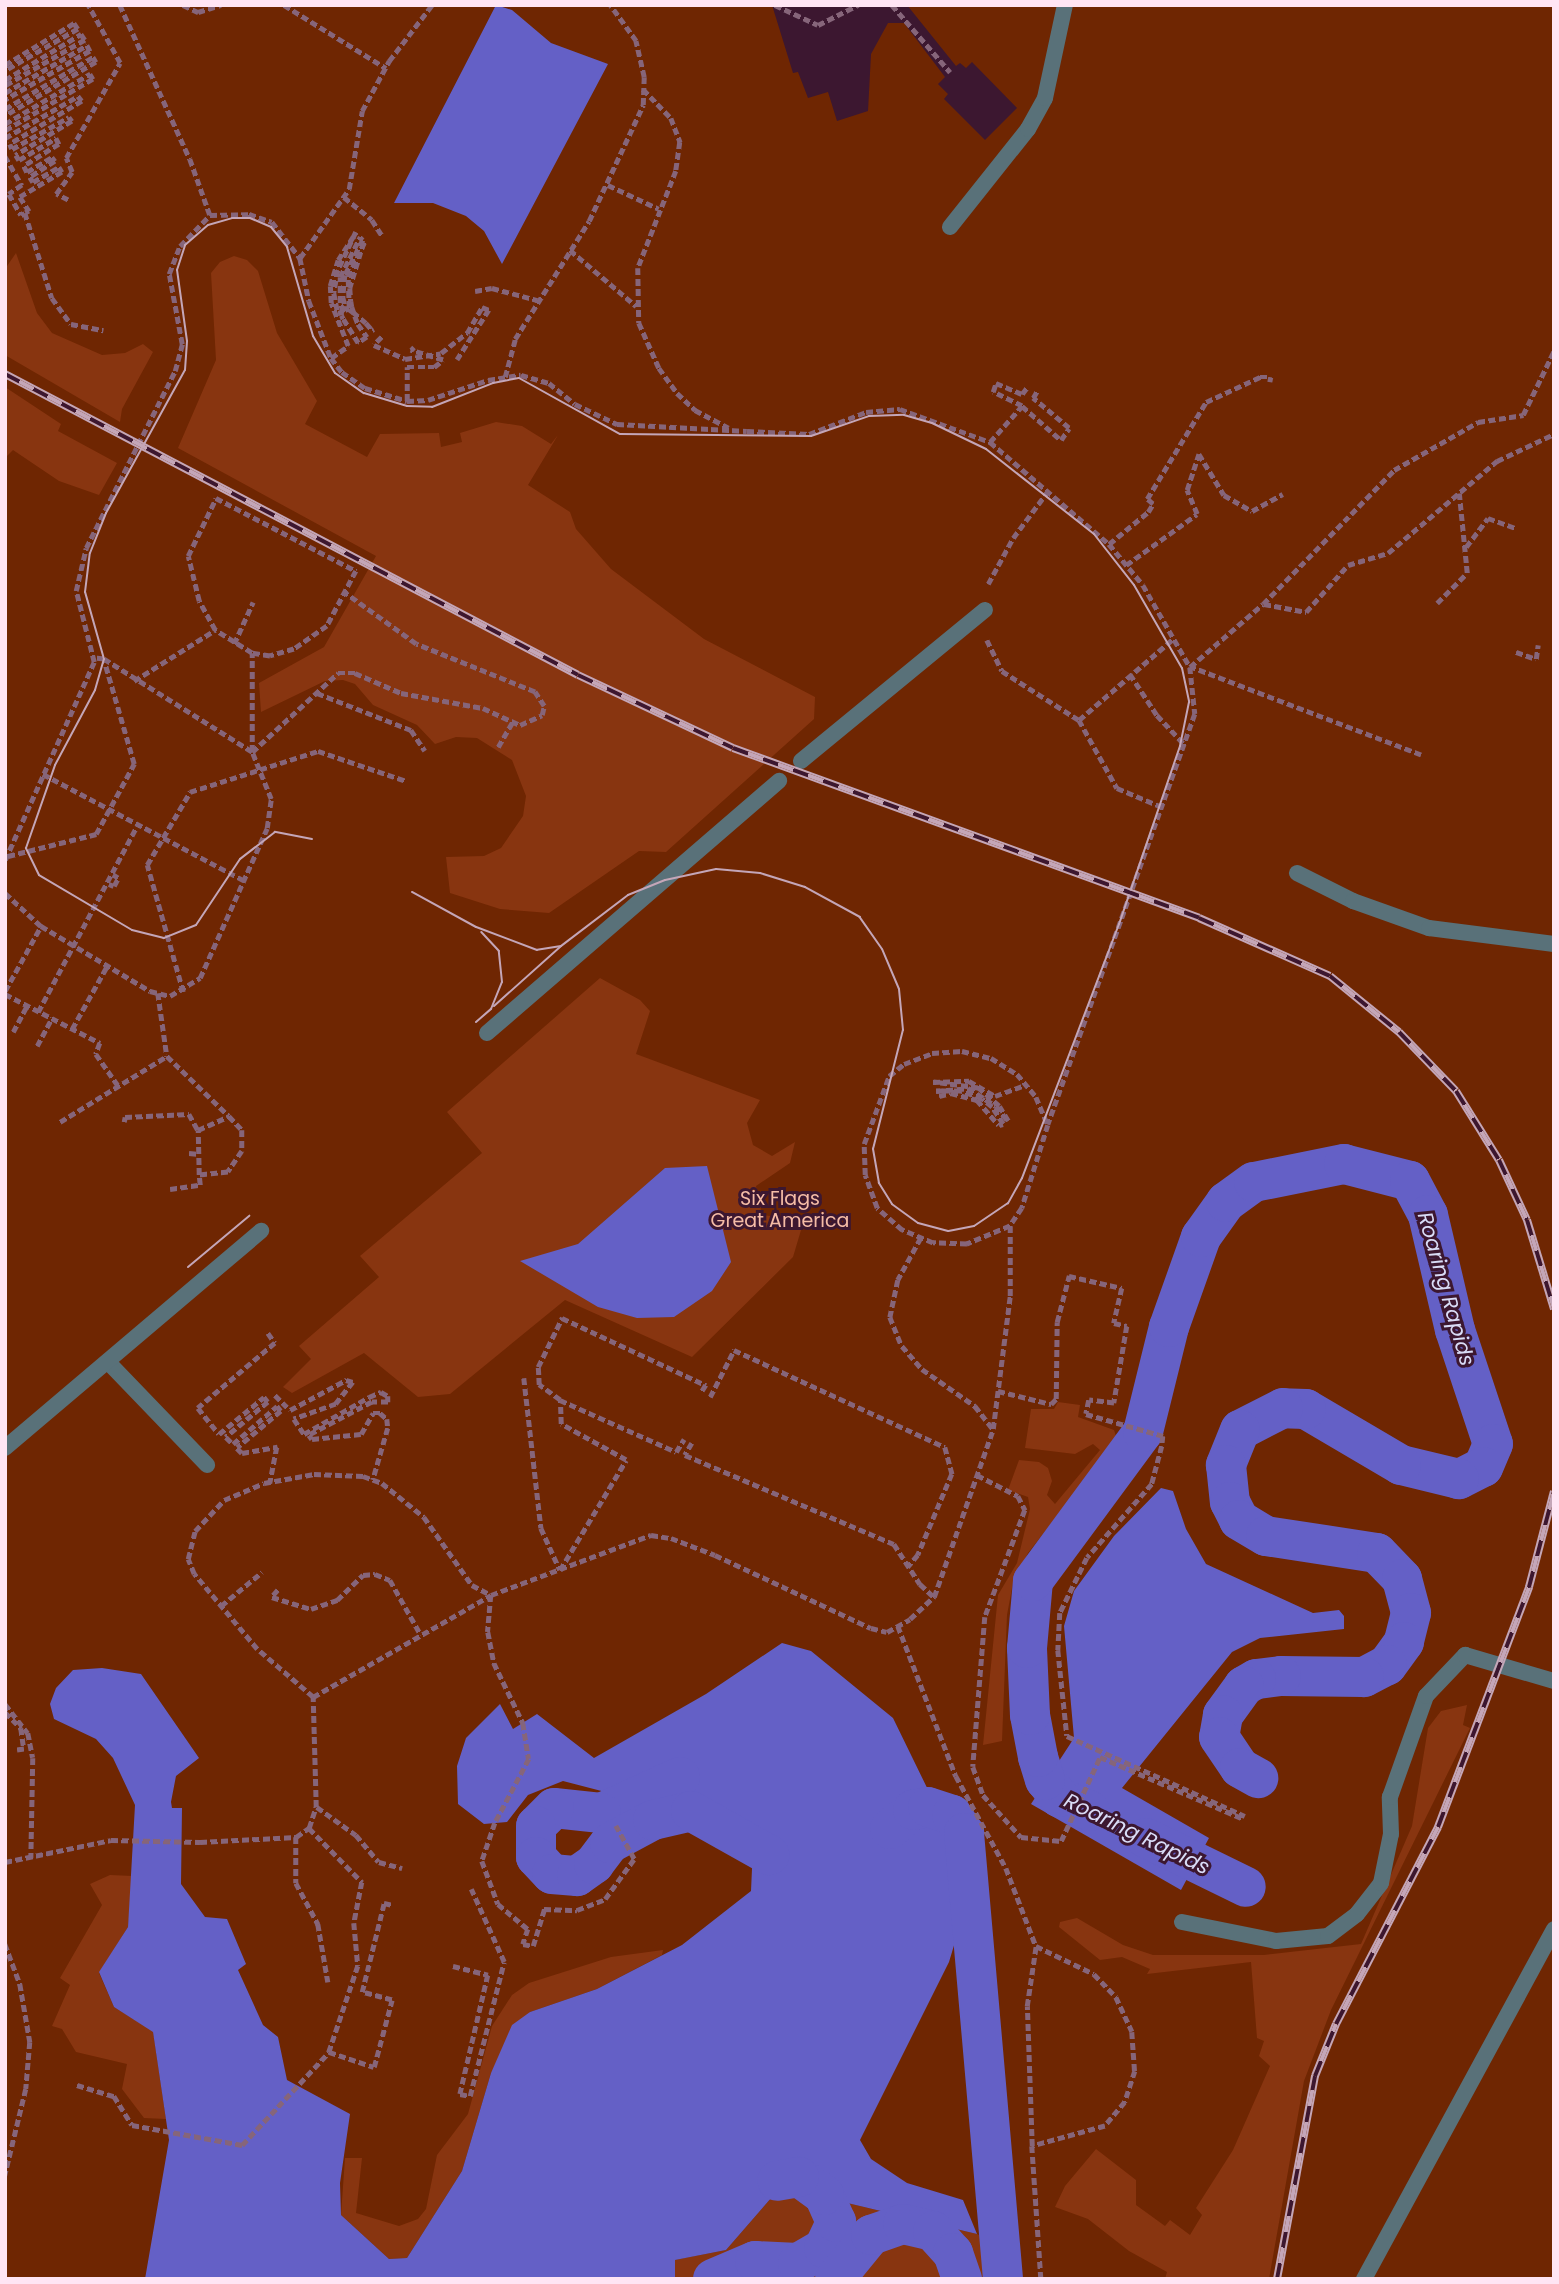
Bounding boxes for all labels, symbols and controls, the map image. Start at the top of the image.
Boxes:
park label: Six Flags Great America [711,1188,849,1232]
water label: Roaring Rapids [1412,1209,1480,1369]
water label: Roaring Rapids [1060,1788,1214,1880]

